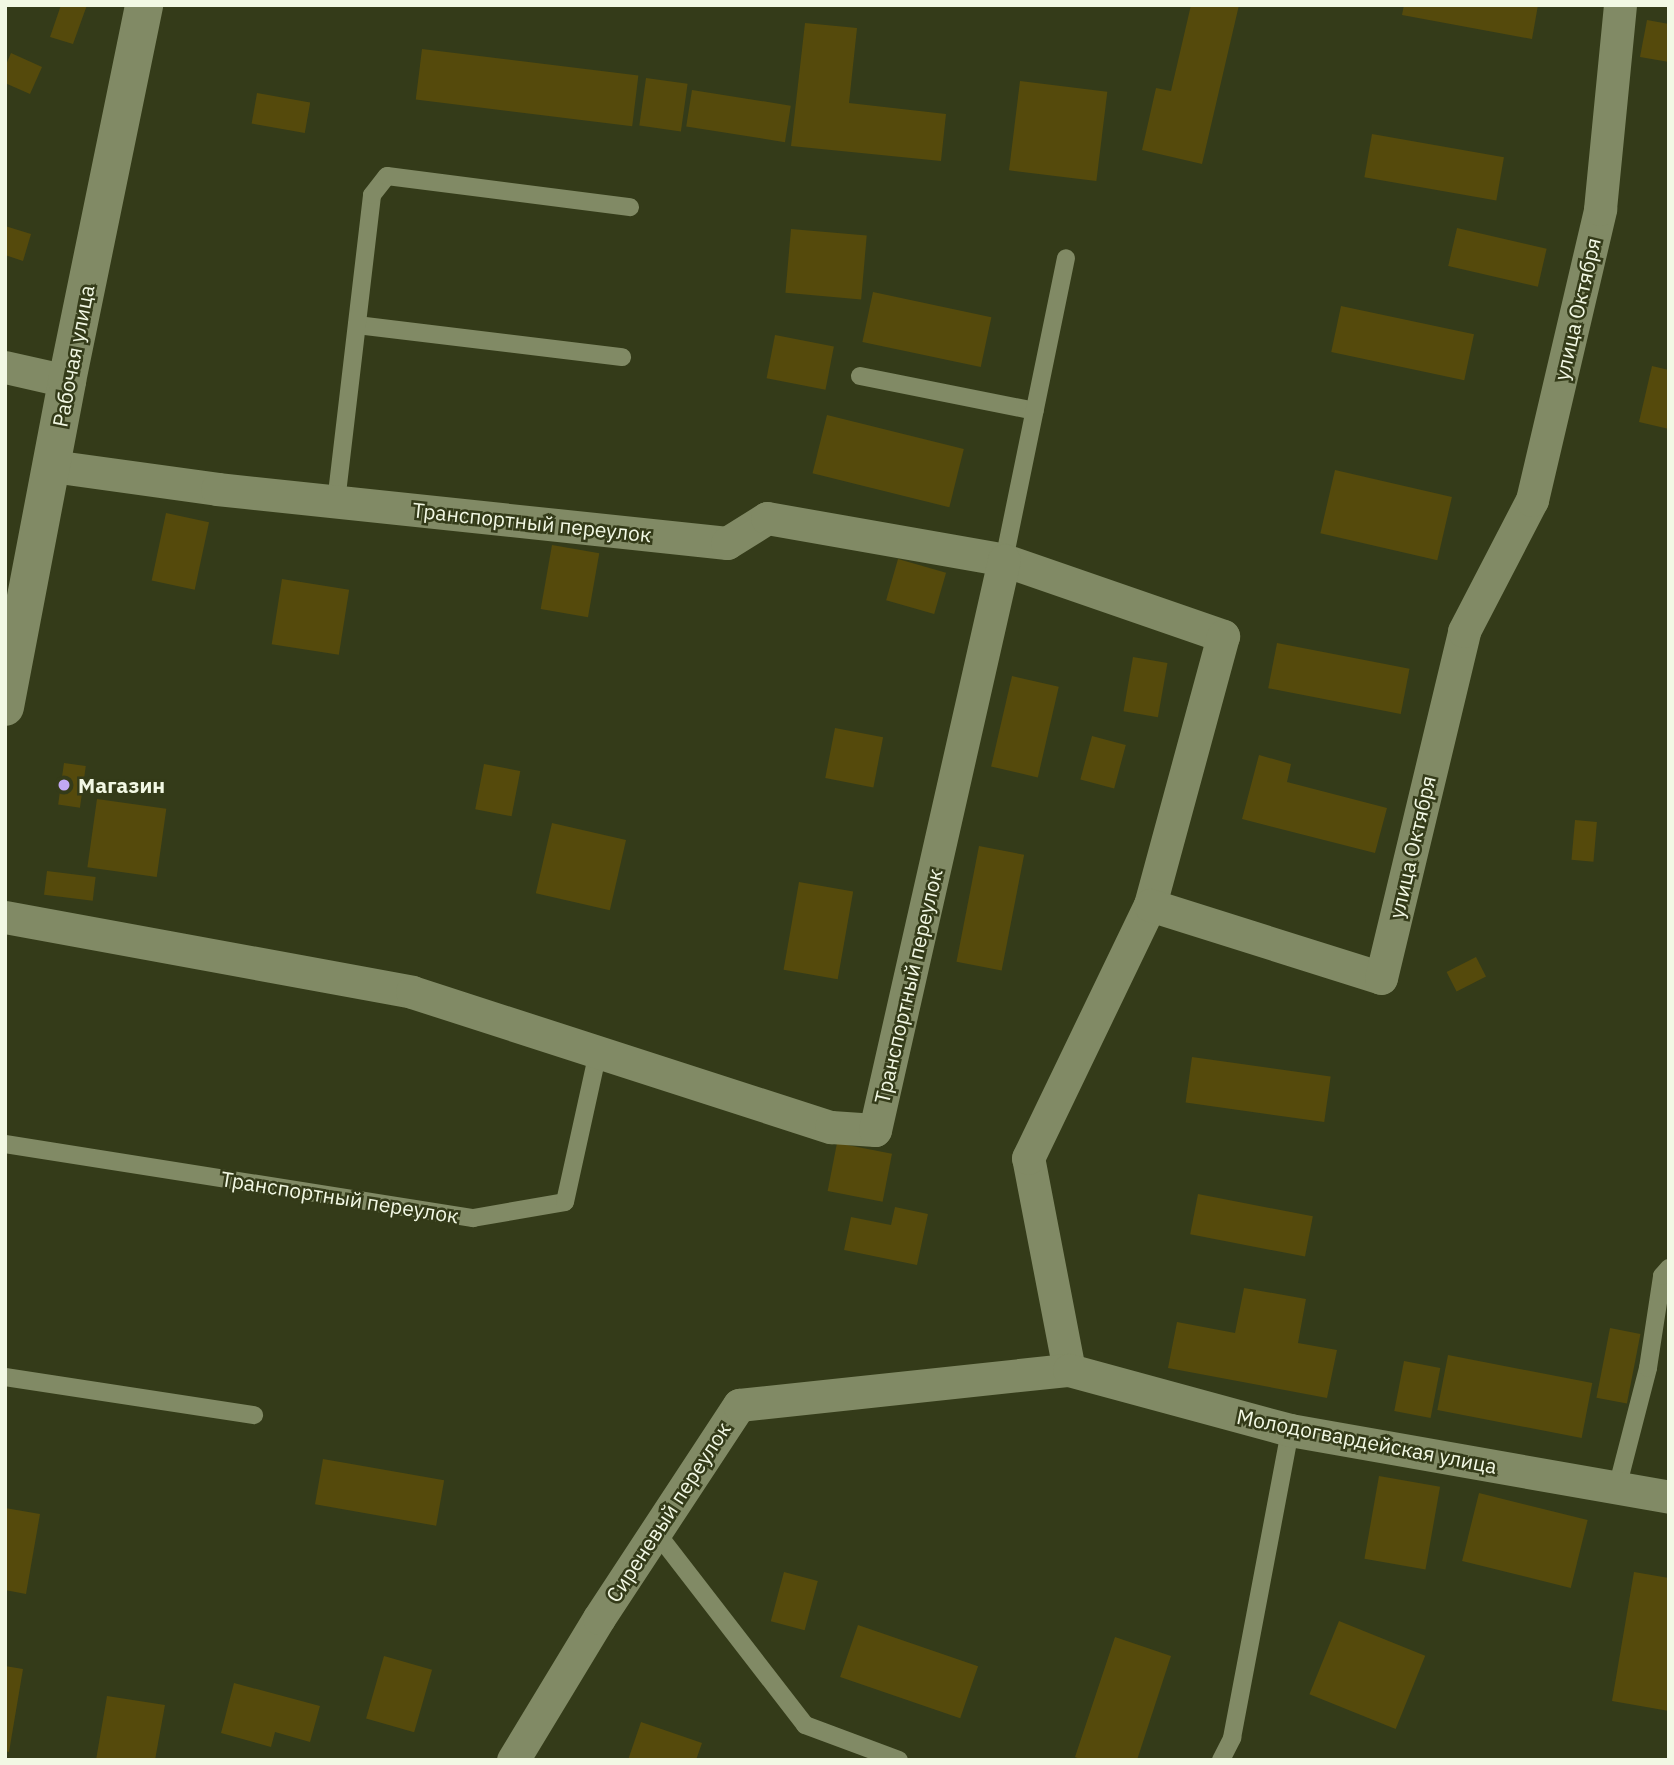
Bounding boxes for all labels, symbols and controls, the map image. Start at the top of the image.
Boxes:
street label: улица Октября [1548,235,1606,383]
street label: Рабочая улица [47,283,99,429]
street label: Транспортный переулок [411,497,653,547]
place label: Магазин [78,772,165,798]
street label: улица Октября [1383,773,1441,921]
marker: Магазин [56,777,72,793]
street label: Транспортный переулок [869,866,947,1106]
street label: Транспортный переулок [219,1166,461,1228]
street label: Молодогвардейская улица [1235,1403,1499,1479]
street label: Сиреневый переулок [600,1417,736,1607]

